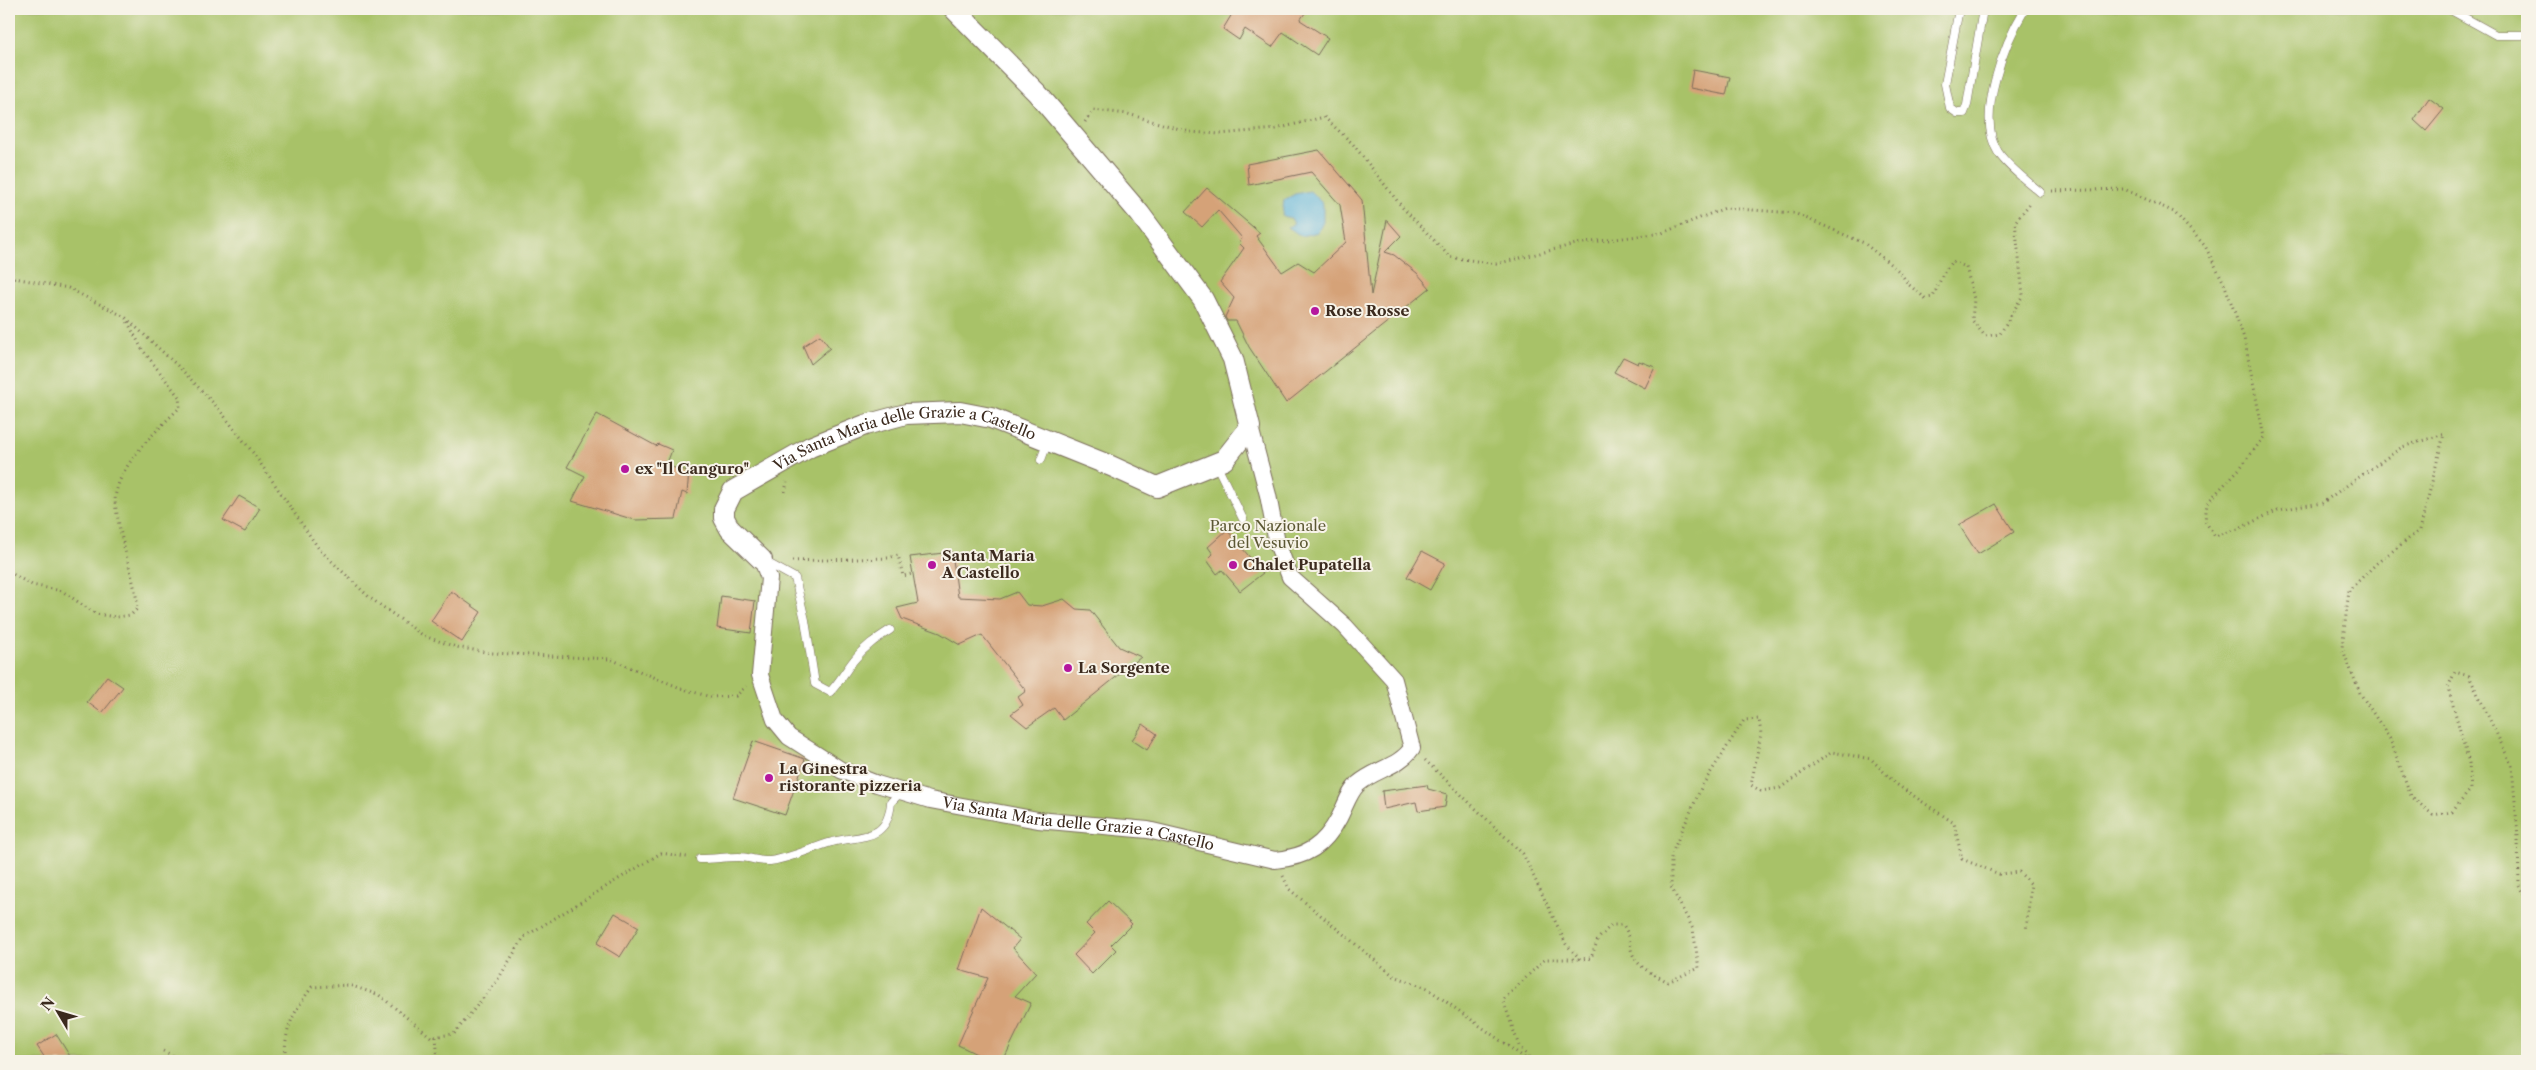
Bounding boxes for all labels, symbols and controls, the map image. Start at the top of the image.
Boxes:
place label: Rose Rosse [1325,301,1410,320]
marker: Rose Rosse [1309,305,1321,317]
street label: Via Santa Maria delle Grazie a Castello [769,402,1039,475]
place label: ex "Il Canguro" [635,459,749,478]
marker: ex "Il Canguro" [619,463,631,475]
park label: Parco Nazionale del Vesuvio [1210,516,1326,552]
place label: Santa Maria A Castello [941,546,1035,582]
place label: Chalet Pupatella [1243,555,1372,574]
marker: Santa Maria A Castello [926,559,938,571]
marker: Chalet Pupatella [1227,559,1239,571]
place label: La Sorgente [1078,658,1170,677]
marker: La Sorgente [1062,662,1074,674]
place label: La Ginestra ristorante pizzeria [779,759,922,795]
marker: La Ginestra ristorante pizzeria [763,772,775,784]
street label: Via Santa Maria delle Grazie a Castello [940,792,1216,854]
north arrow [32,988,82,1038]
text: N [37,994,59,1014]

